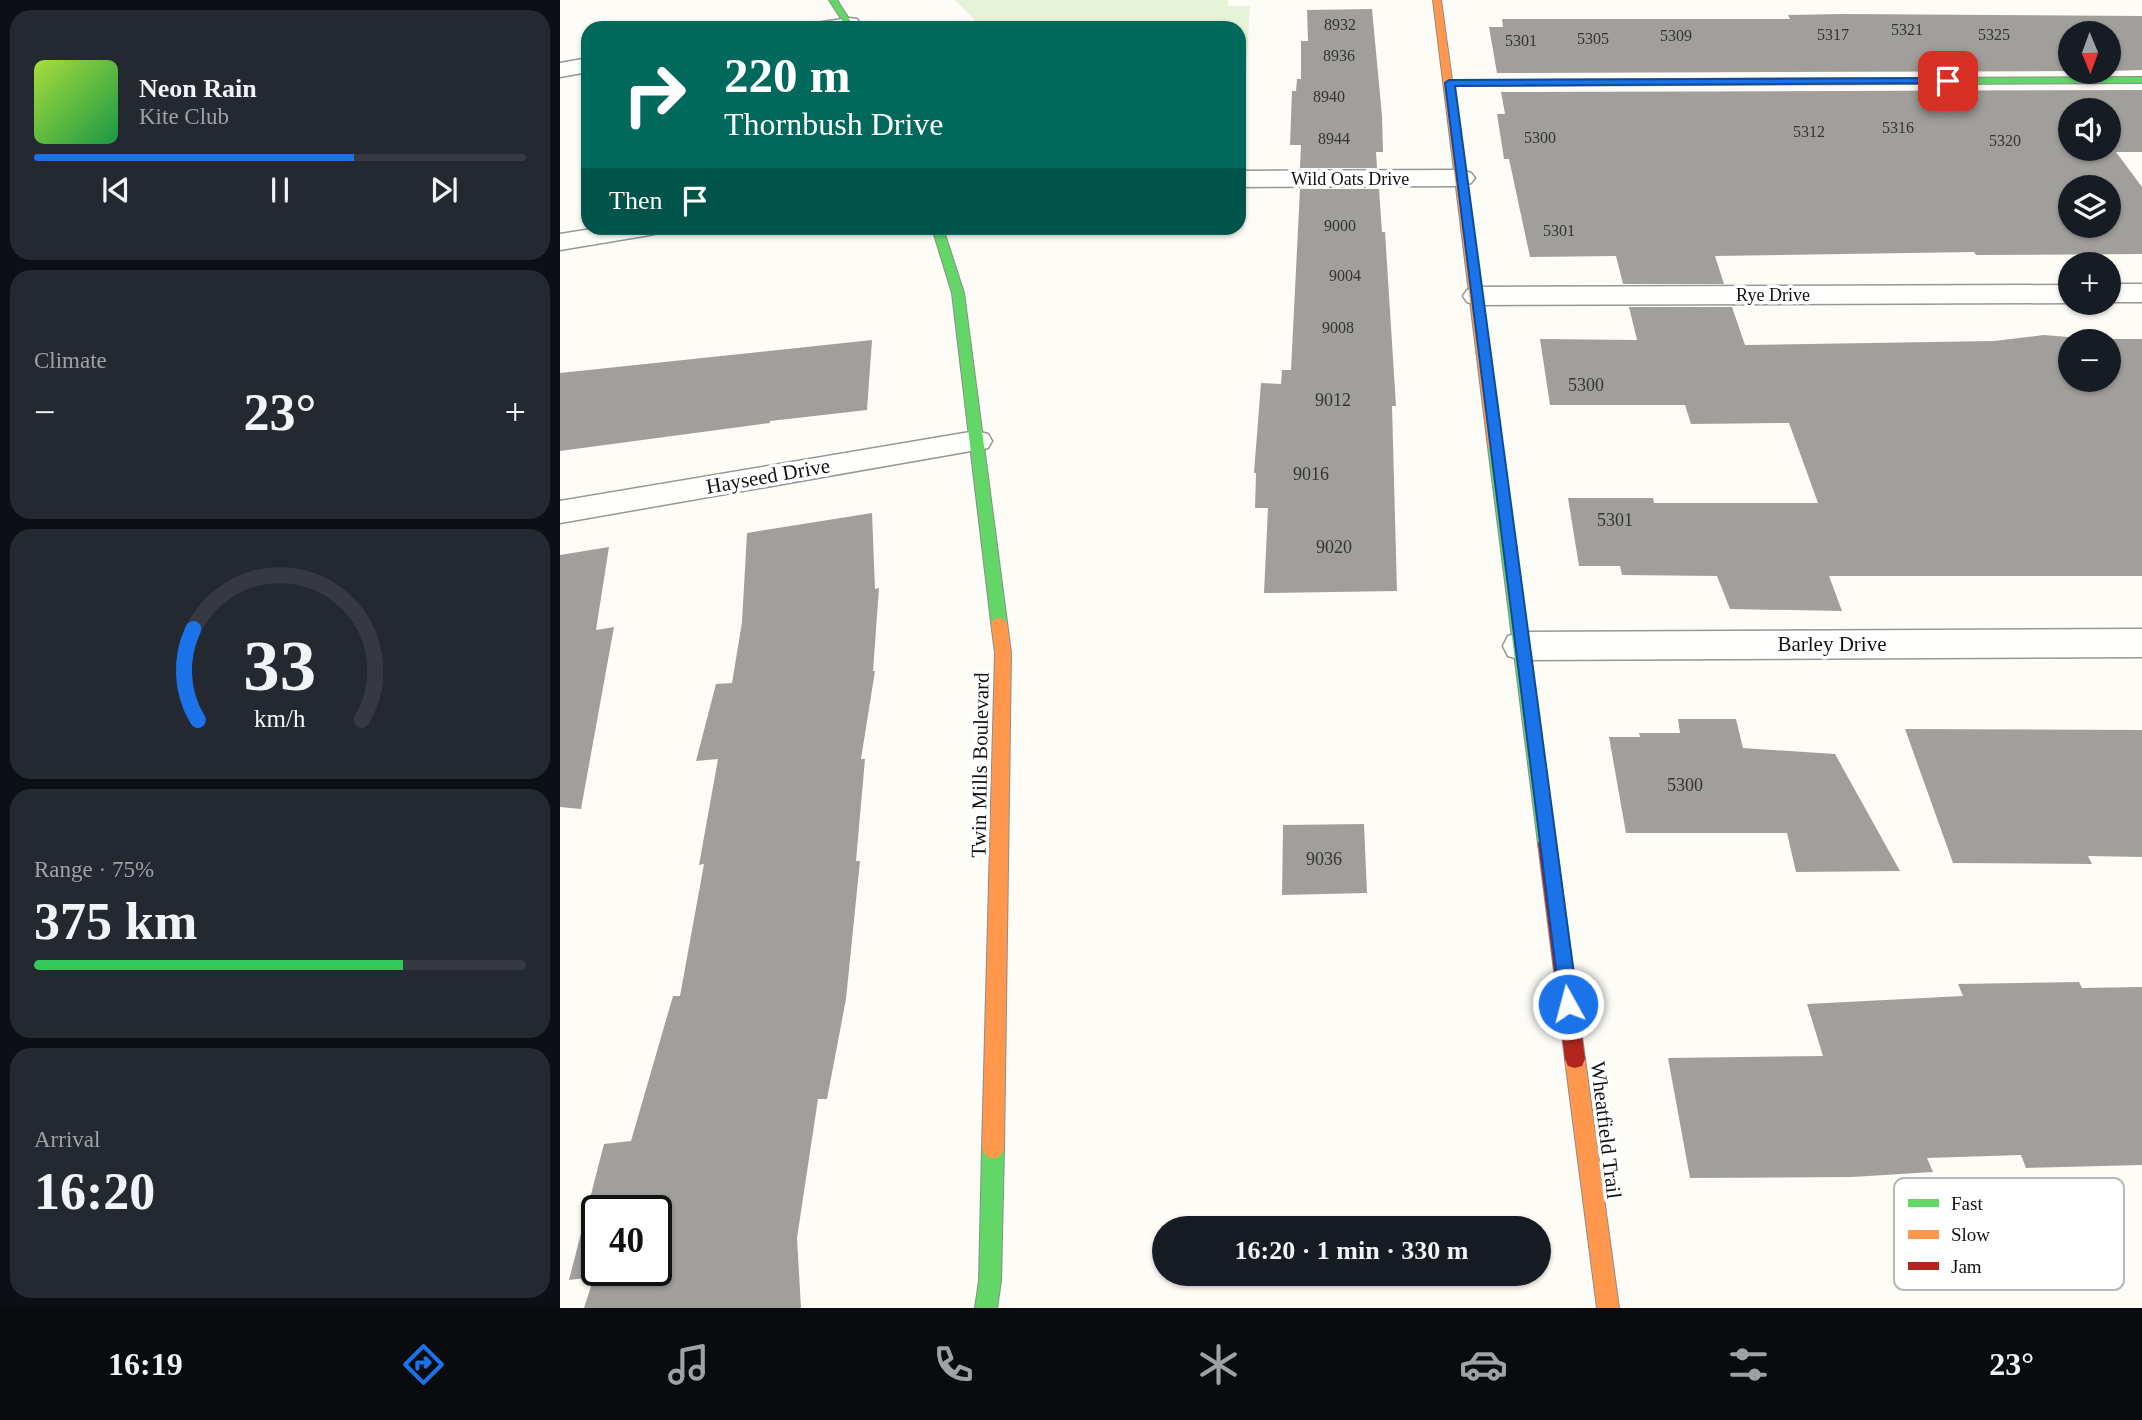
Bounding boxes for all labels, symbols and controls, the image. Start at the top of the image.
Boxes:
house number: 8932 [1324,16,1356,33]
house number: 5321 [1891,21,1923,38]
north arrow [2058,21,2121,84]
map controls [2058,21,2121,392]
house number: 5317 [1817,26,1849,43]
house number: 5325 [1978,26,2010,43]
house number: 5309 [1660,27,1692,44]
house number: 5305 [1577,30,1609,47]
house number: 5301 [1505,32,1537,49]
house number: 8936 [1323,47,1355,64]
text: 220 m [724,48,851,103]
icon: right [609,49,700,140]
pin [1918,51,1978,111]
icon: arrive [1929,62,1967,100]
text: Neon Rain [139,74,257,103]
house number: 8940 [1313,88,1345,105]
button: sound [2058,98,2121,161]
text: Kite Club [139,104,229,129]
text: Thornbush Drive [724,106,944,142]
house number: 5316 [1882,119,1914,136]
house number: 5312 [1793,123,1825,140]
house number: 5300 [1524,129,1556,146]
house number: 8944 [1318,130,1350,147]
house number: 5320 [1989,132,2021,149]
street label: Wild Oats Drive [1291,169,1409,189]
icon: previous [97,171,135,209]
icon: pause [261,171,299,209]
icon: next [425,171,463,209]
button: layers [2058,175,2121,238]
icon: arrive [676,182,714,220]
text: Then [609,186,662,215]
house number: 9000 [1324,217,1356,234]
house number: 5301 [1543,222,1575,239]
button: + [2058,252,2121,315]
house number: 9004 [1329,267,1361,284]
street label: Rye Drive [1736,285,1810,305]
house number: 9008 [1322,319,1354,336]
button: − [2058,329,2121,392]
text: Climate [34,348,107,373]
house number: 5300 [1568,375,1604,395]
text: 23° [244,384,316,441]
house number: 9012 [1315,390,1351,410]
text: − [34,391,55,433]
text: + [505,391,526,433]
street label: Hayseed Drive [704,453,832,499]
house number: 9016 [1293,464,1329,484]
house number: 5301 [1597,510,1633,530]
house number: 9020 [1316,537,1352,557]
text: 33 [244,625,316,706]
street label: Barley Drive [1777,632,1887,656]
street label: Twin Mills Boulevard [966,672,994,858]
text: km/h [254,705,306,732]
house number: 5300 [1667,775,1703,795]
house number: 9036 [1306,849,1342,869]
text: Range · 75% [34,857,154,882]
text: 375 km [34,893,197,950]
position arrow [1531,967,1605,1041]
street label: Wheatfield Trail [1586,1060,1626,1200]
text: Arrival [34,1127,100,1152]
text: 16:20 [34,1163,155,1220]
legend [1894,1178,2124,1290]
text: Fast [1951,1193,1983,1214]
speed limit sign: 40 [581,1195,672,1286]
text: Slow [1951,1224,1990,1245]
text: 16:20 · 1 min · 330 m [1235,1236,1469,1265]
text: Jam [1951,1256,1982,1277]
icon: directions [399,1340,448,1389]
icon: music [664,1340,713,1389]
icon: phone [929,1340,978,1389]
icon: climate [1194,1340,1243,1389]
icon: car [1459,1340,1508,1389]
icon: filters [1724,1340,1773,1389]
text: 16:19 [108,1346,183,1382]
text: 23° [1989,1346,2034,1382]

